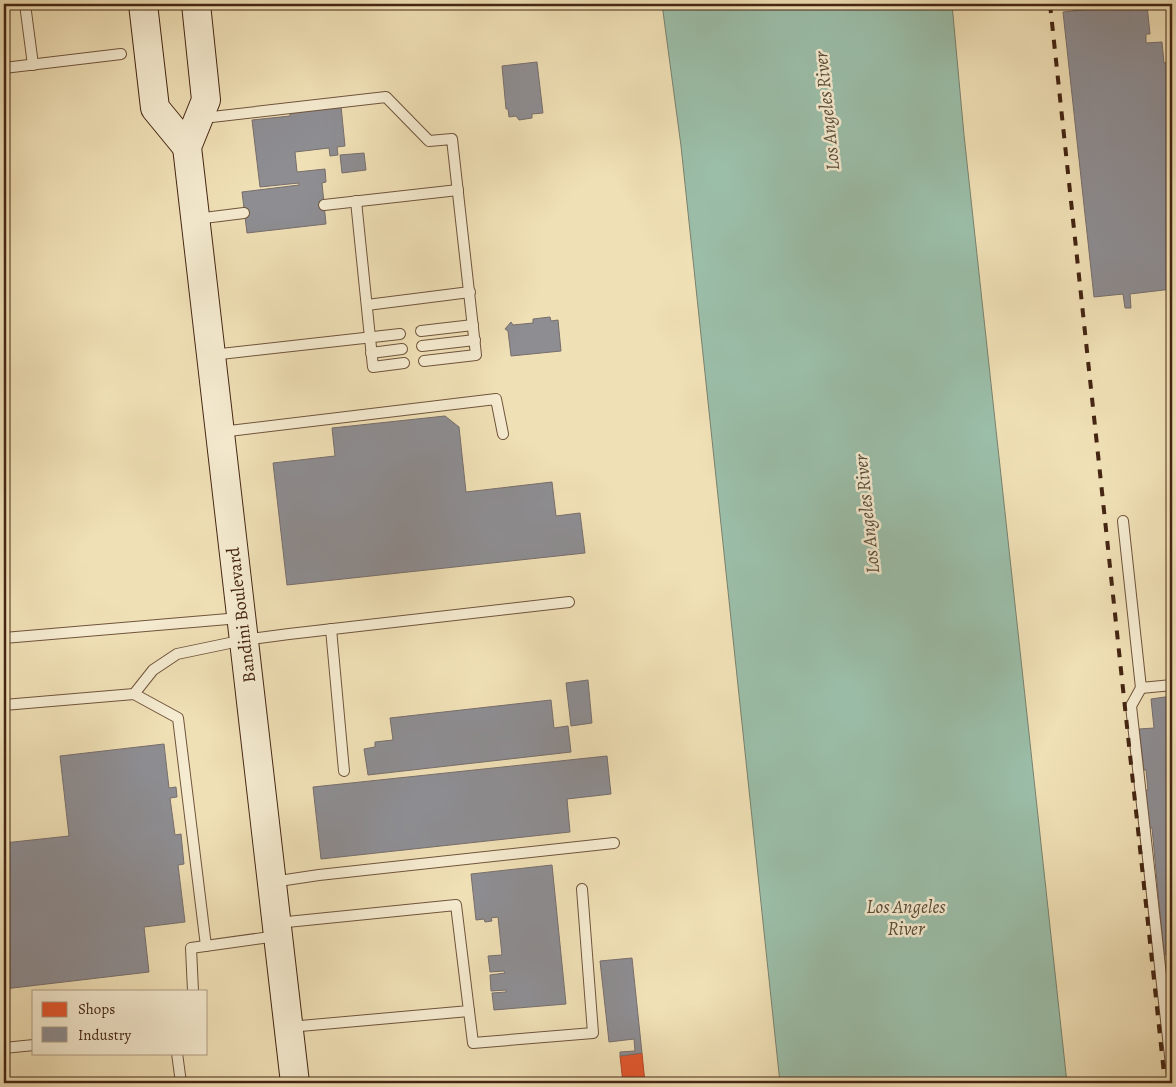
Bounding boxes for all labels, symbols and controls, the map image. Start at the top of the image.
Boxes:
water label: Los Angeles River [808,49,846,172]
water label: Los Angeles River [848,452,886,575]
street label: Bandini Boulevard [221,545,261,684]
water label: Los Angeles River [866,894,946,942]
legend [32,990,208,1054]
text: Shops [78,999,115,1019]
text: Industry [78,1025,132,1045]

